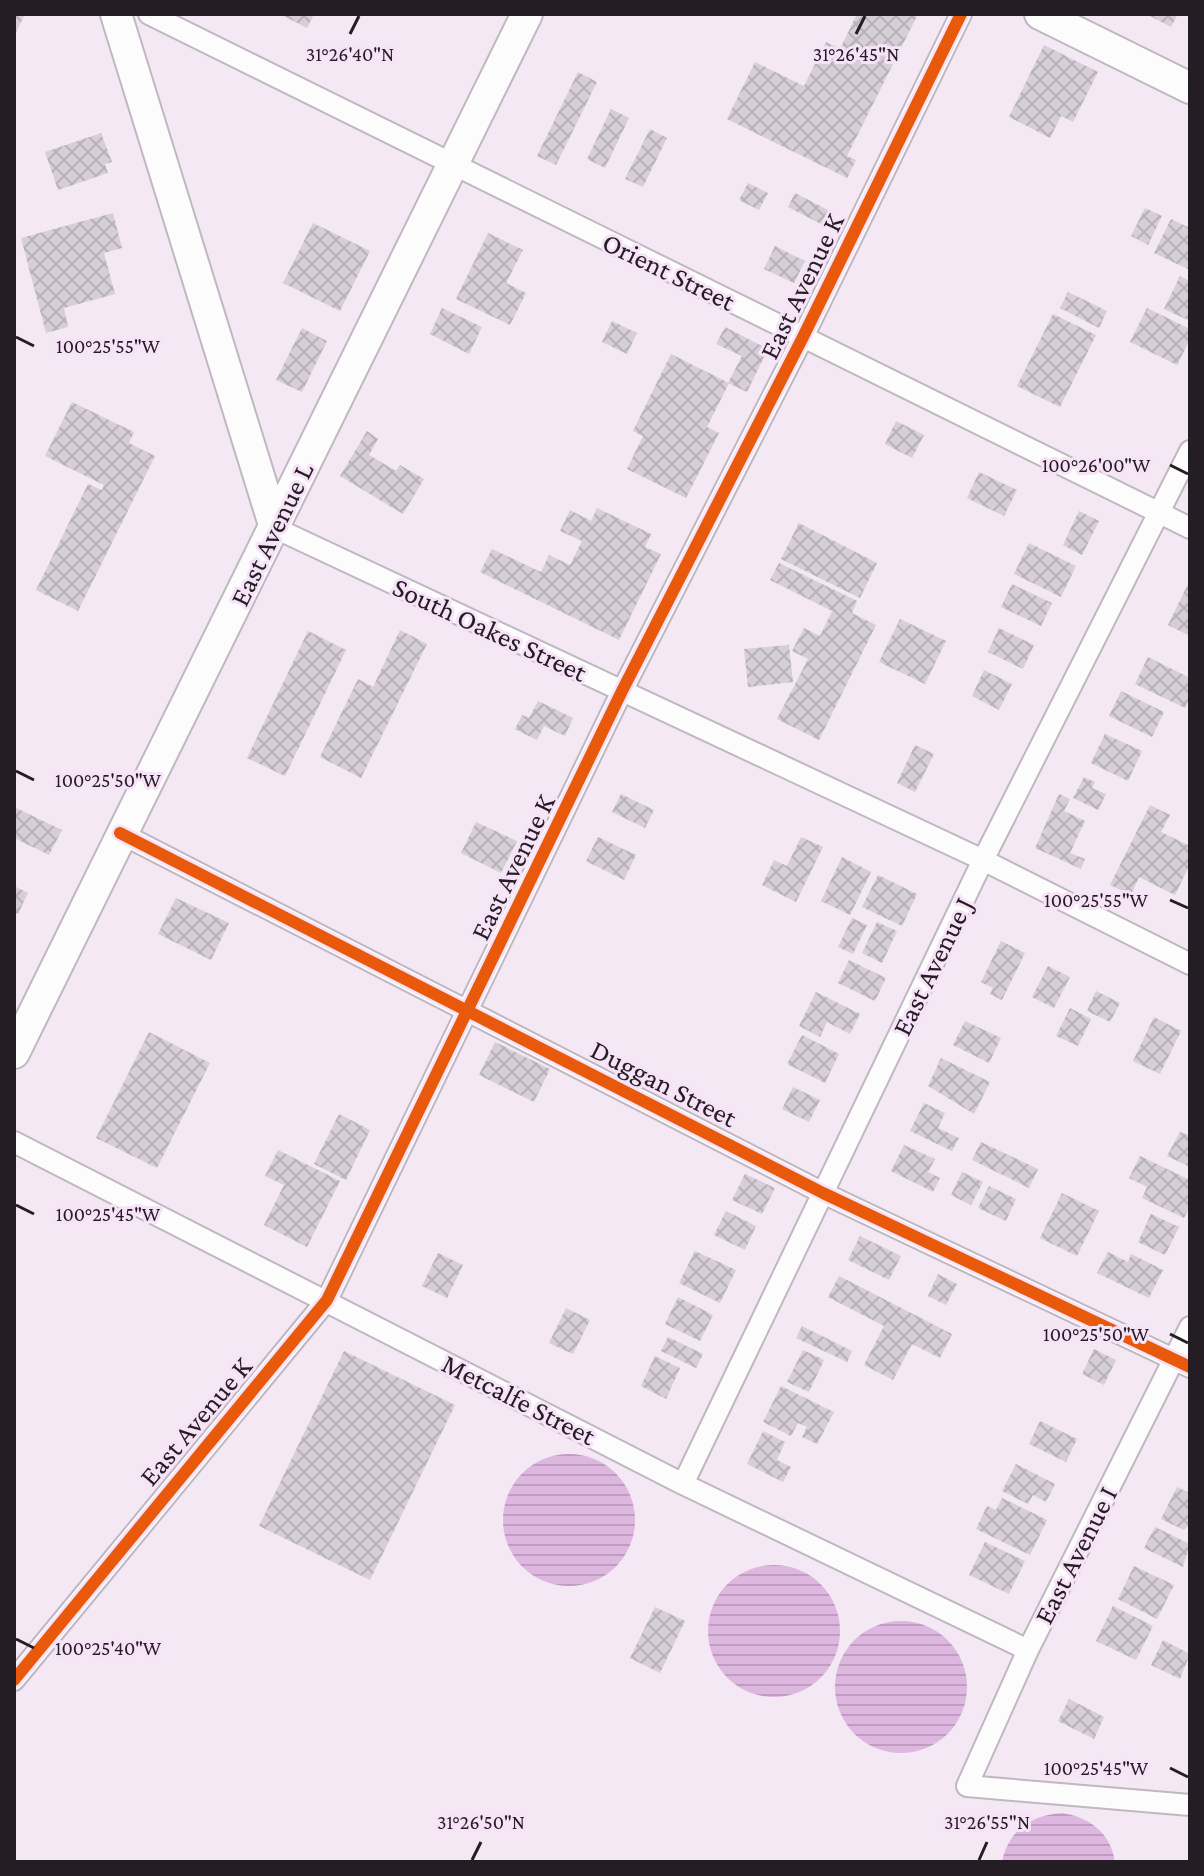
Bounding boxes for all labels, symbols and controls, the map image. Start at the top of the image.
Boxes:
text: 31°26'40"N [306,43,394,65]
text: 31°26'45"N [813,43,899,65]
street label: East Avenue K [753,208,850,364]
street label: Orient Street [597,226,741,317]
text: 100°25'55"W [56,335,161,357]
text: 100°26'00"W [1042,454,1151,476]
street label: East Avenue L [223,458,319,611]
street label: South Oakes Street [388,571,592,688]
text: 100°25'50"W [55,769,162,791]
street label: East Avenue K [464,789,561,945]
text: 100°25'55"W [1044,889,1149,911]
street label: East Avenue J [886,892,979,1040]
street label: Duggan Street [586,1033,742,1134]
text: 100°25'45"W [56,1203,161,1225]
text: 100°25'50"W [1043,1323,1150,1345]
street label: Metcalfe Street [437,1348,601,1452]
street label: East Avenue K [133,1350,258,1492]
street label: East Avenue I [1028,1481,1123,1629]
text: 100°25'40"W [55,1637,162,1659]
text: 100°25'45"W [1044,1757,1149,1779]
text: 31°26'50"N [437,1811,525,1833]
text: 31°26'55"N [944,1811,1030,1833]

